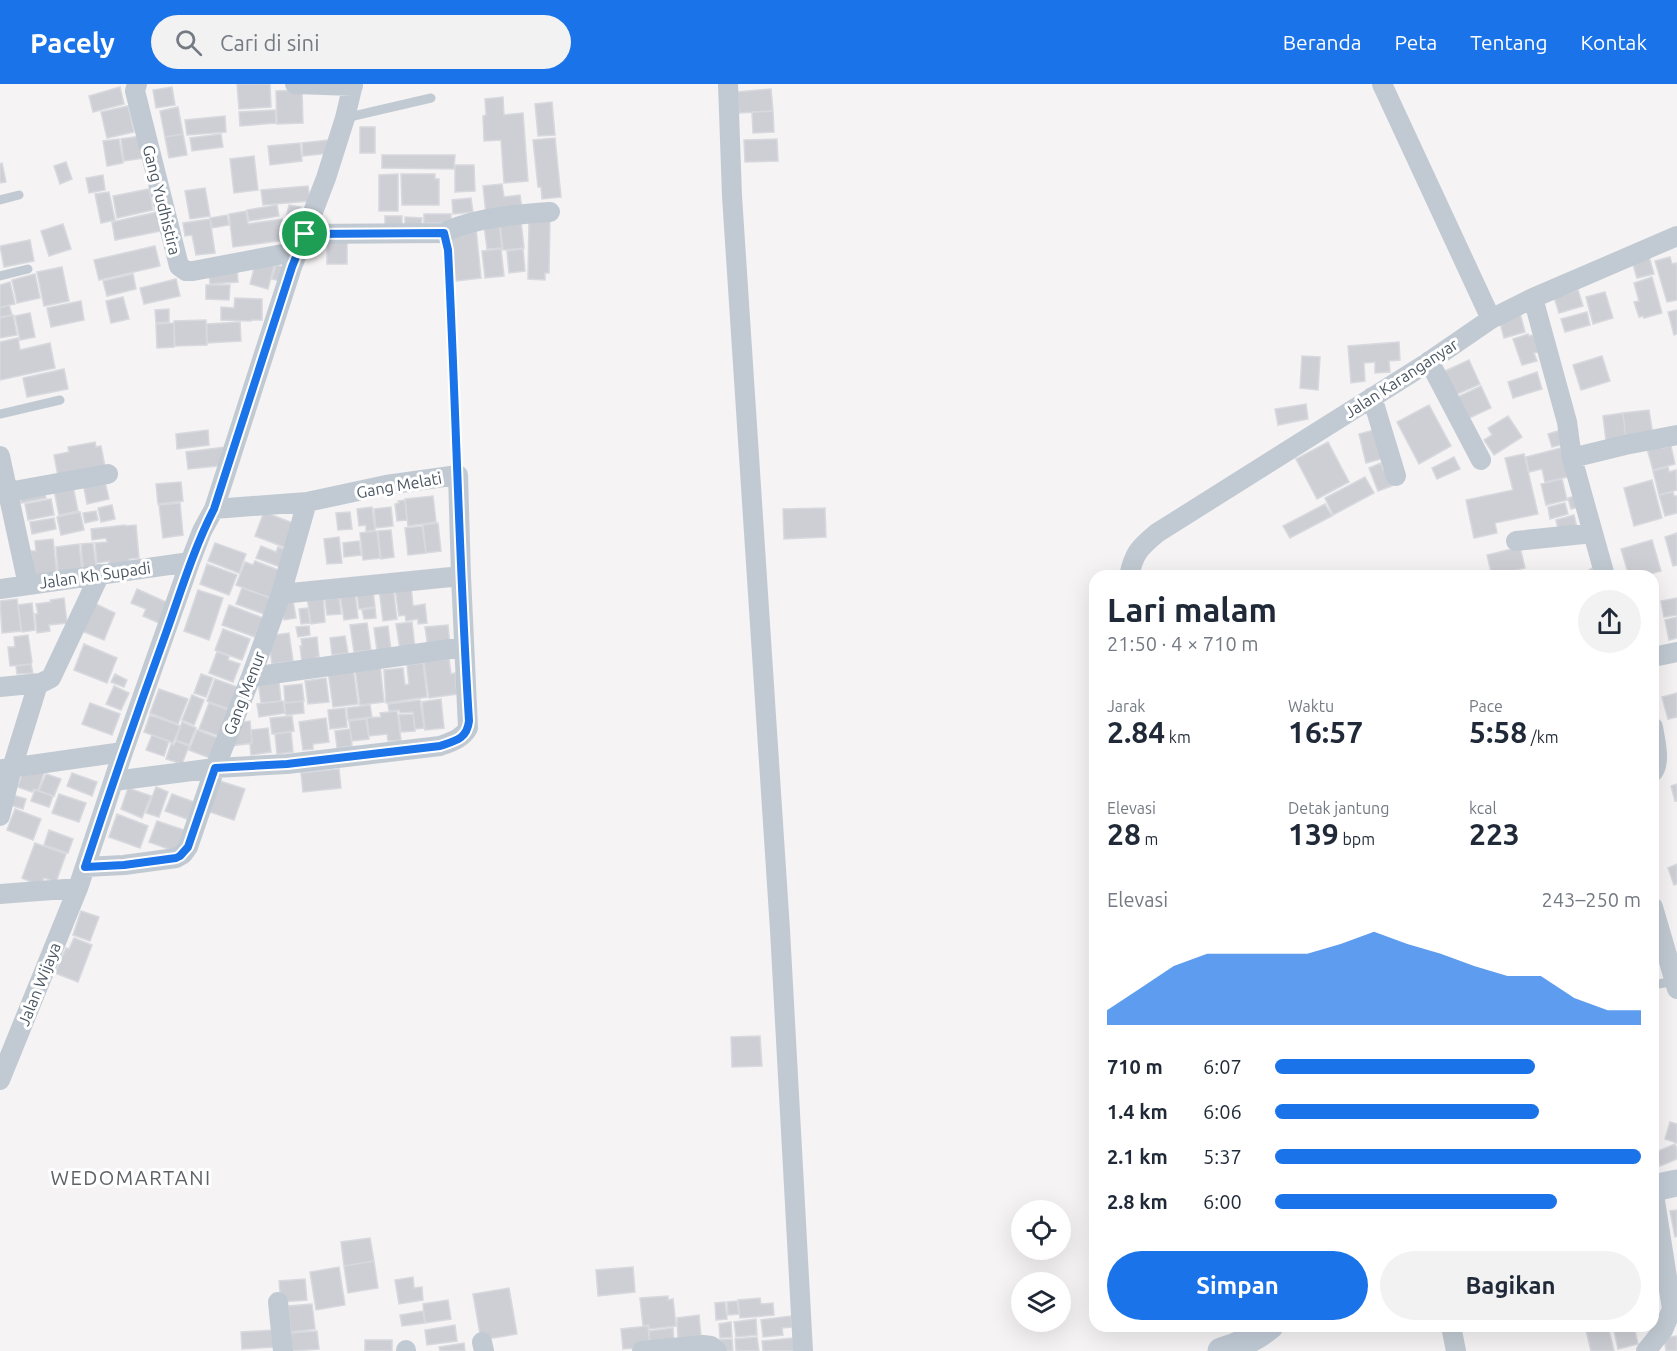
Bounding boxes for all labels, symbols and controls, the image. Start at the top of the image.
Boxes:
search box [151,15,571,69]
icon: search [172,26,205,59]
text: Pacely [30,27,115,58]
text: Cari di sini [220,30,320,55]
text: Beranda [1283,30,1362,54]
text: Peta [1395,30,1437,54]
text: Tentang [1470,30,1548,54]
text: Kontak [1581,30,1647,54]
street label: Gang Yudhistira [140,143,184,257]
pin [279,208,330,259]
icon: arrive [288,217,321,250]
street label: Jalan Karanganyar [1341,335,1461,421]
street label: Gang Melati [355,469,443,501]
street label: Jalan Kh Supadi [38,558,152,592]
button: share [1578,590,1641,653]
text: Lari malam [1107,591,1277,628]
text: 21:50 · 4 × 710 m [1107,632,1259,655]
street label: Gang Menur [220,649,268,737]
text: Jarak [1107,697,1145,715]
text: Waktu [1288,697,1334,715]
text: Pace [1469,697,1503,715]
text: 2.84 [1107,715,1165,749]
text: 16:57 [1288,715,1363,749]
text: 5:58 [1469,715,1527,749]
text: km [1165,728,1191,746]
text: /km [1527,728,1559,746]
text: Elevasi [1107,799,1156,817]
text: Detak jantung [1288,799,1389,817]
text: kcal [1469,799,1497,817]
text: 28 [1107,817,1141,851]
text: 139 [1288,817,1339,851]
text: 223 [1469,817,1520,851]
text: m [1141,830,1158,848]
text: bpm [1339,830,1375,848]
text: Elevasi [1107,888,1168,911]
text: 243–250 m [1542,888,1641,911]
street label: Jalan Wijaya [14,940,64,1028]
text: 710 m [1107,1055,1163,1078]
text: 6:07 [1203,1055,1242,1078]
text: 1.4 km [1107,1100,1168,1123]
text: 6:06 [1203,1100,1242,1123]
text: 2.1 km [1107,1145,1168,1168]
text: 5:37 [1203,1145,1242,1168]
district label: WEDOMARTANI [50,1166,212,1189]
text: 2.8 km [1107,1190,1168,1213]
text: 6:00 [1203,1190,1242,1213]
map controls [1011,1200,1071,1332]
button: locate [1011,1200,1071,1260]
button: Simpan [1107,1251,1368,1320]
button: Bagikan [1380,1251,1641,1320]
button: layers [1011,1272,1071,1332]

